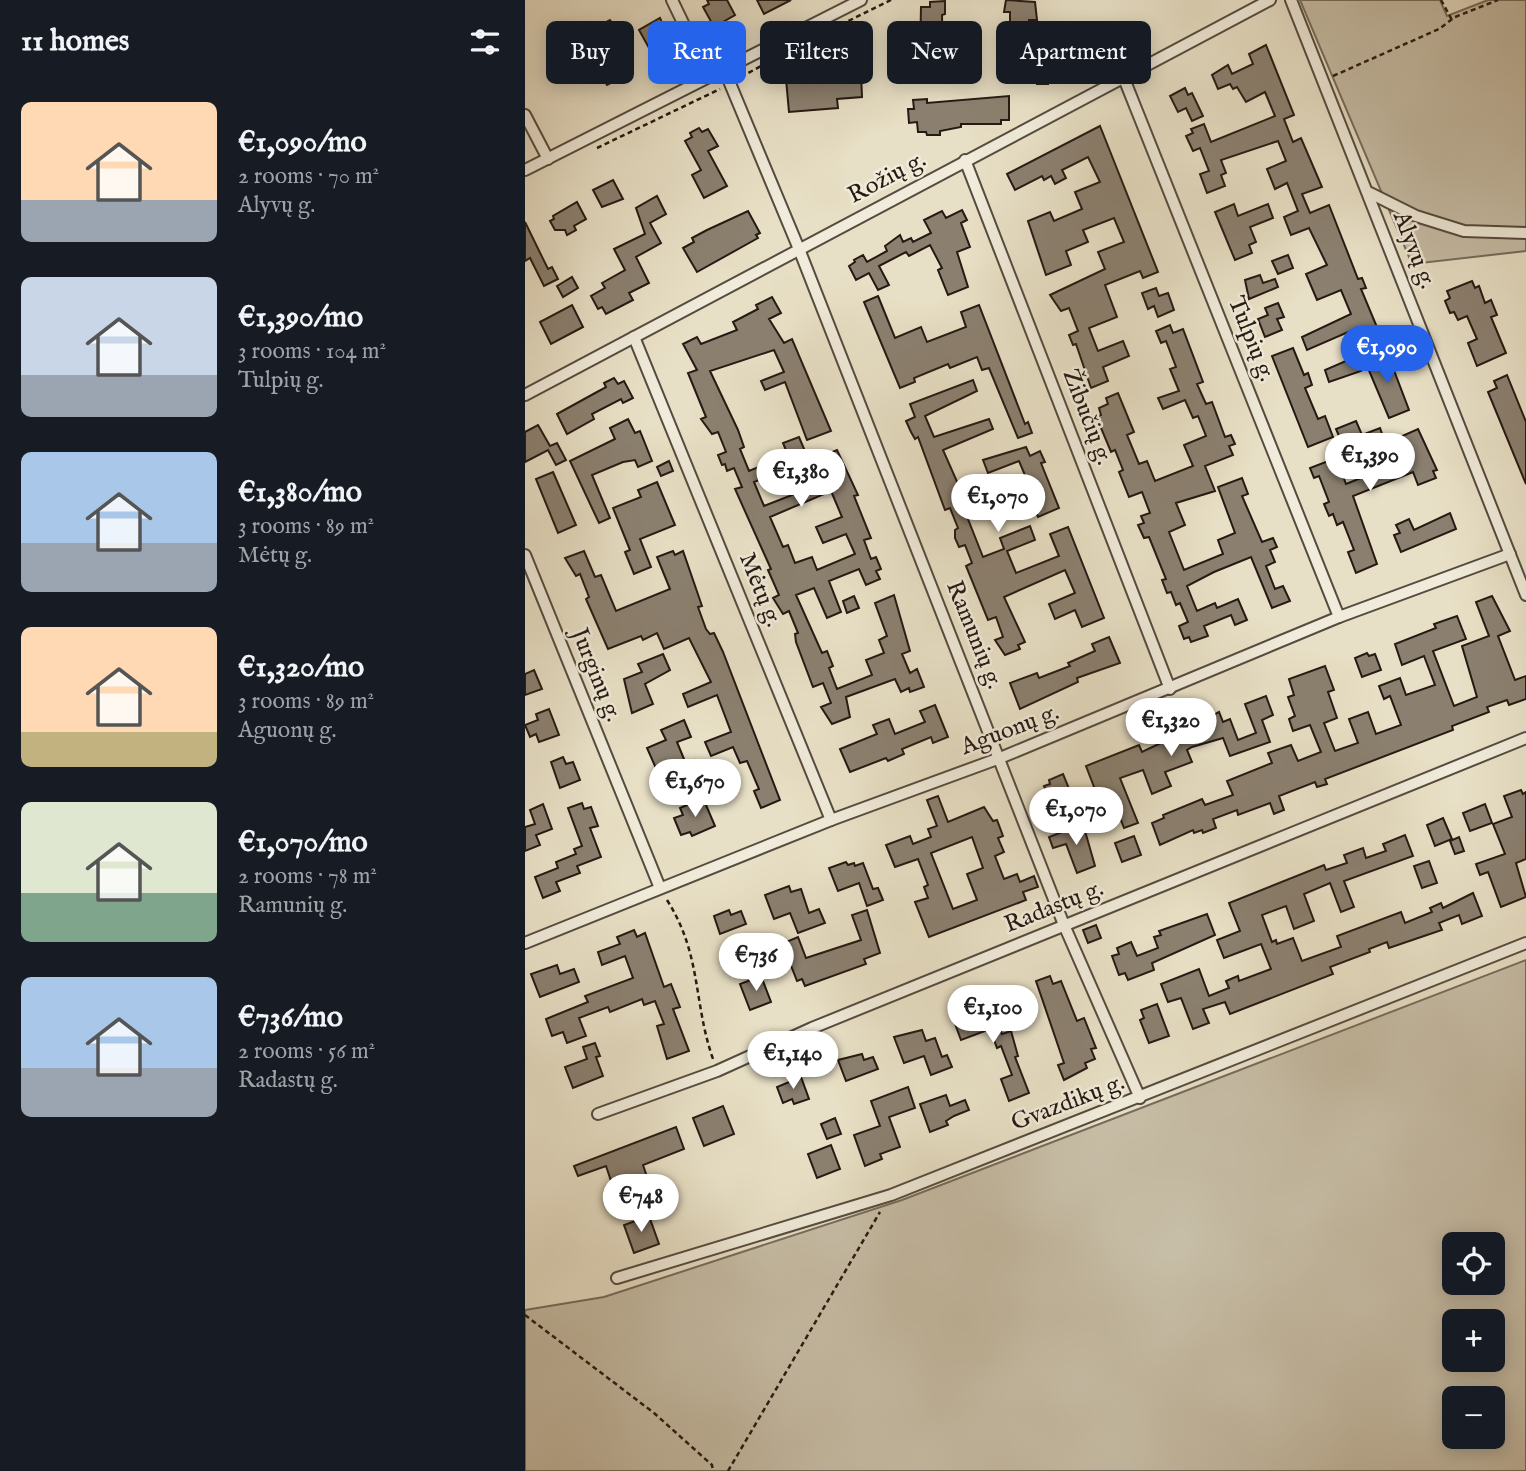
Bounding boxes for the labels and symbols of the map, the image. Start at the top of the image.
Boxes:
street label: Rožių g. [843,145,931,211]
street label: Alyvų g. [1385,206,1443,293]
street label: Tulpių g. [1220,292,1282,386]
pin: €1,090 [1330,326,1444,385]
street label: Žibučių g. [1055,364,1119,470]
pin: €1,390 [1313,434,1427,493]
pin: €1,380 [744,449,858,509]
pin: €1,070 [941,475,1055,534]
street label: Mėtų g. [731,548,789,632]
street label: Ramunių g. [938,576,1010,694]
street label: Jurginų g. [562,621,629,726]
street label: Aguonų g. [956,697,1064,763]
pin: €1,320 [1114,698,1228,758]
pin: €1,670 [638,760,752,819]
pin: €1,070 [1019,788,1133,847]
street label: Radastų g. [1000,873,1108,941]
pin: €736 [715,934,797,993]
pin: €1,100 [936,986,1050,1045]
pin: €1,140 [736,1032,850,1091]
street label: Gvazdikų g. [1007,1067,1129,1139]
pin: €748 [600,1174,682,1234]

